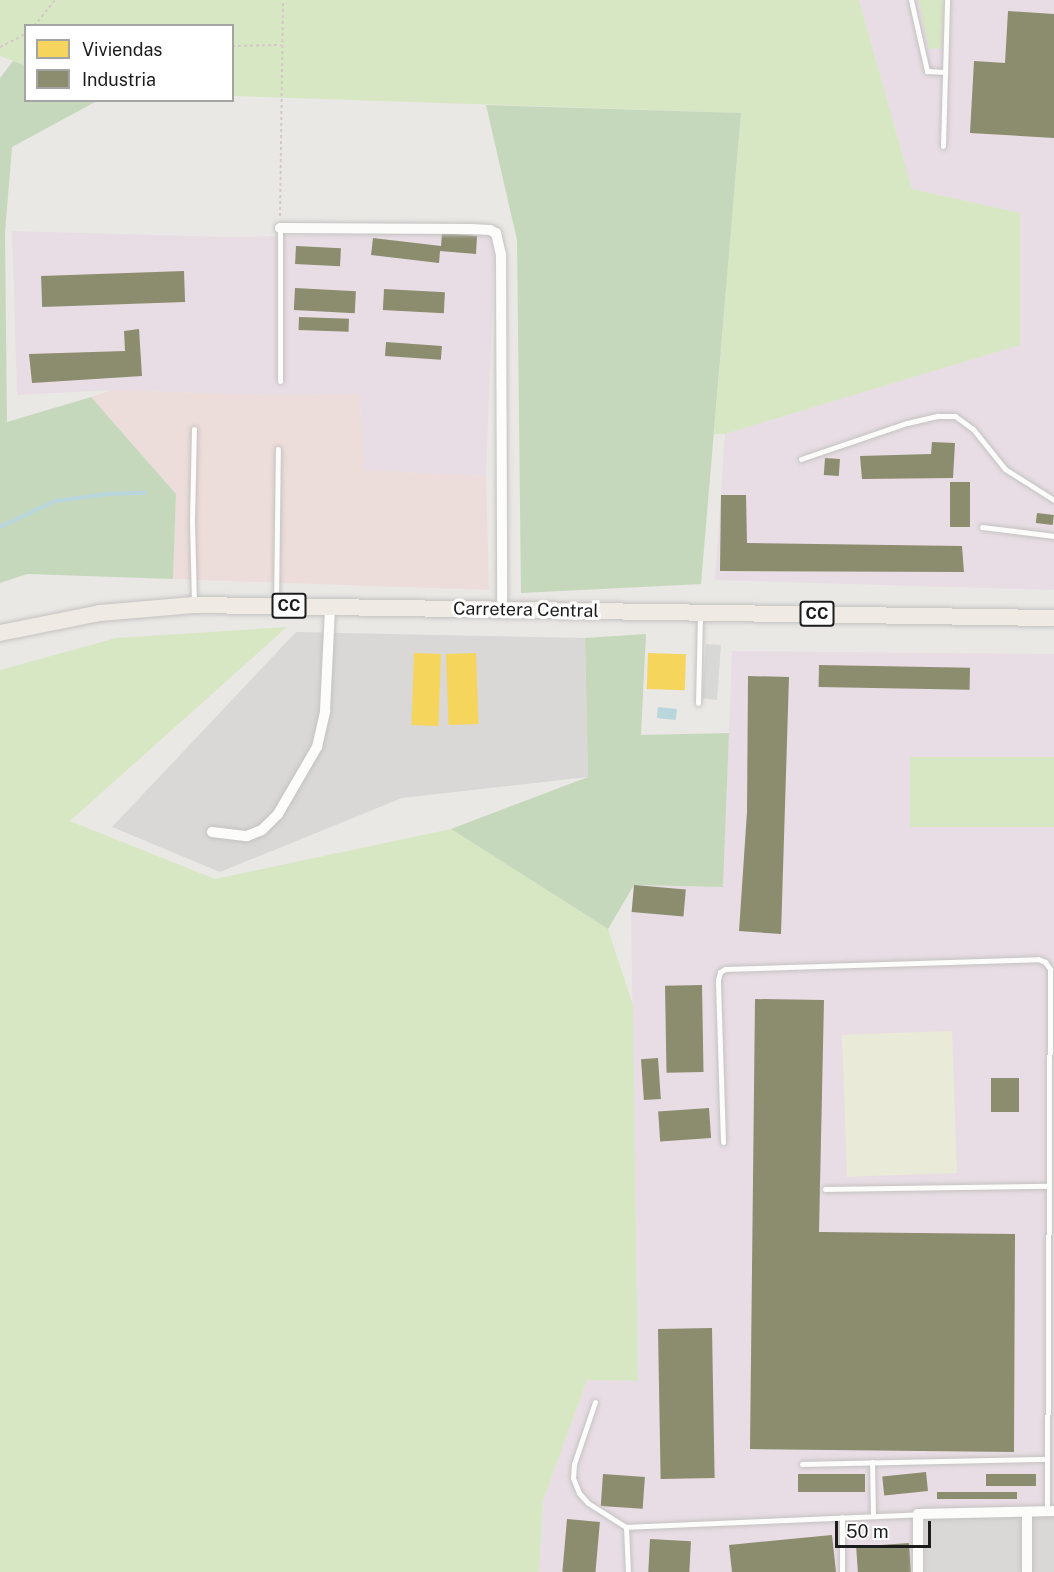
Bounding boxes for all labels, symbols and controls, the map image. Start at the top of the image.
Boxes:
legend [24,24,234,102]
text: Viviendas [82,39,162,60]
text: Industria [82,69,156,90]
road number: CC [271,593,307,619]
street label: Carretera Central [453,598,599,622]
road number: CC [799,601,835,627]
scale bar [838,1509,934,1547]
text: 50 m [846,1521,889,1542]

